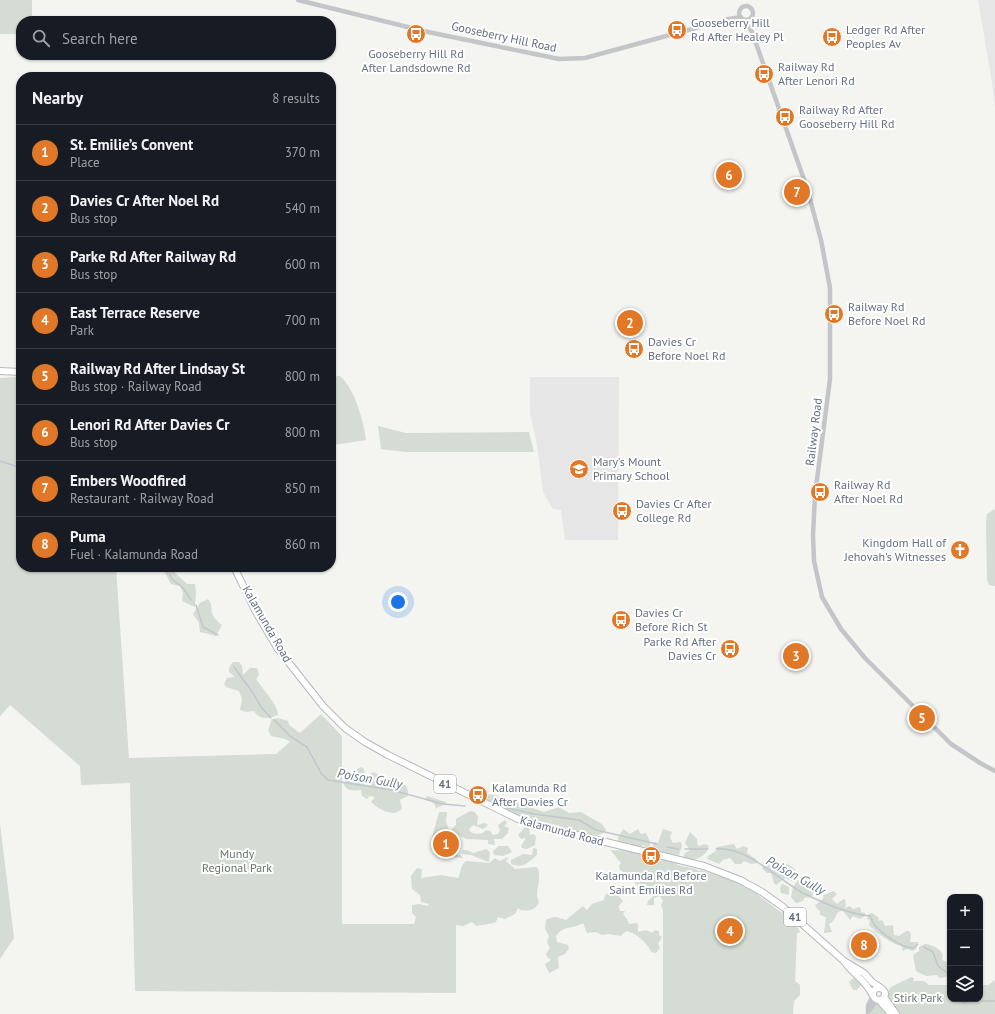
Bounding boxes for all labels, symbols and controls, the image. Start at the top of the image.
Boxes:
place label: Gooseberry Hill Rd After Healey Pl [691,15,784,44]
search box [16,16,336,60]
street label: Gooseberry Hill Road [450,18,558,55]
bus stop icon: Gooseberry Hill Rd After Healey Pl [666,19,688,41]
place label: Ledger Rd After Peoples Av [846,22,925,51]
bus stop icon: Gooseberry Hill Rd After Landsdowne Rd [405,23,427,45]
bus stop icon: Ledger Rd After Peoples Av [821,26,843,48]
icon: search [30,27,52,49]
text: Search here [62,29,138,48]
place label: Gooseberry Hill Rd After Landsdowne Rd [362,46,471,75]
place label: Railway Rd After Lenori Rd [778,59,855,88]
bus stop icon: Railway Rd After Lenori Rd [753,63,775,85]
text: Nearby [32,87,83,109]
text: 8 results [272,90,320,107]
place label: Railway Rd After Gooseberry Hill Rd [799,102,895,131]
bus stop icon: Railway Rd After Gooseberry Hill Rd [774,106,796,128]
text: St. Emilie’s Convent [70,135,193,154]
text: 1 [41,144,49,161]
text: 370 m [285,144,320,161]
text: Place [70,154,100,171]
pin: 6 [716,160,742,190]
pin: 7 [784,177,810,207]
text: Davies Cr After Noel Rd [70,191,219,210]
text: 2 [41,200,49,217]
text: 540 m [285,200,320,217]
text: Bus stop [70,210,117,227]
text: Parke Rd After Railway Rd [70,247,236,266]
text: 3 [41,256,49,273]
text: 600 m [285,256,320,273]
text: Bus stop [70,266,117,283]
place label: Railway Rd Before Noel Rd [848,299,926,328]
text: East Terrace Reserve [70,303,200,322]
bus stop icon: Railway Rd Before Noel Rd [823,303,845,325]
pin: 2 [617,308,643,338]
text: 4 [41,312,49,329]
text: 700 m [285,312,320,329]
text: Park [70,322,94,339]
place label: Davies Cr Before Noel Rd [648,334,726,363]
bus stop icon: Davies Cr Before Noel Rd [623,338,645,360]
text: Railway Rd After Lindsay St [70,359,245,378]
text: 5 [41,368,49,385]
text: 800 m [285,368,320,385]
text: Bus stop · Railway Road [70,378,202,395]
street label: Railway Road [802,397,825,467]
text: Lenori Rd After Davies Cr [70,415,229,434]
text: 6 [41,424,49,441]
text: 800 m [285,424,320,441]
text: Bus stop [70,434,117,451]
place label: Mary’s Mount Primary School [593,454,670,483]
school or university icon: Mary’s Mount Primary School [568,458,590,480]
text: Embers Woodfired [70,471,186,490]
place label: Railway Rd After Noel Rd [834,477,903,506]
text: 7 [41,480,49,497]
text: 850 m [285,480,320,497]
bus stop icon: Railway Rd After Noel Rd [809,481,831,503]
text: Restaurant · Railway Road [70,490,214,507]
place label: Davies Cr After College Rd [636,496,711,525]
bus stop icon: Davies Cr After College Rd [611,500,633,522]
text: Puma [70,527,106,546]
place label: Kingdom Hall of Jehovah's Witnesses [843,535,947,564]
text: 8 [41,536,49,553]
text: 860 m [285,536,320,553]
church icon: Kingdom Hall of Jehovah's Witnesses [949,539,971,561]
text: Fuel · Kalamunda Road [70,546,198,563]
street label: Kalamunda Road [239,583,295,665]
your location [388,592,408,612]
place label: Davies Cr Before Rich St [635,605,708,634]
bus stop icon: Davies Cr Before Rich St [610,609,632,631]
place label: Parke Rd After Davies Cr [644,634,716,663]
bus stop icon: Parke Rd After Davies Cr [719,638,741,660]
pin: 3 [783,641,809,671]
pin: 5 [909,703,935,733]
water label: Poison Gully [336,764,405,793]
road number: 41 [434,775,456,793]
place label: Kalamunda Rd After Davies Cr [492,780,568,809]
bus stop icon: Kalamunda Rd After Davies Cr [467,784,489,806]
street label: Kalamunda Road [519,812,606,849]
pin: 1 [433,829,459,859]
bus stop icon: Kalamunda Rd Before Saint Emilies Rd [640,845,662,867]
park label: Mundy Regional Park [202,846,272,875]
water label: Poison Gully [763,852,830,899]
place label: Kalamunda Rd Before Saint Emilies Rd [596,868,707,897]
map controls [947,894,983,1002]
button: + [947,894,983,930]
road number: 41 [784,908,806,926]
pin: 4 [717,916,743,946]
pin: 8 [851,930,877,960]
button: − [947,930,983,966]
button: layers [947,966,983,1002]
park label: Stirk Park [894,990,942,1005]

